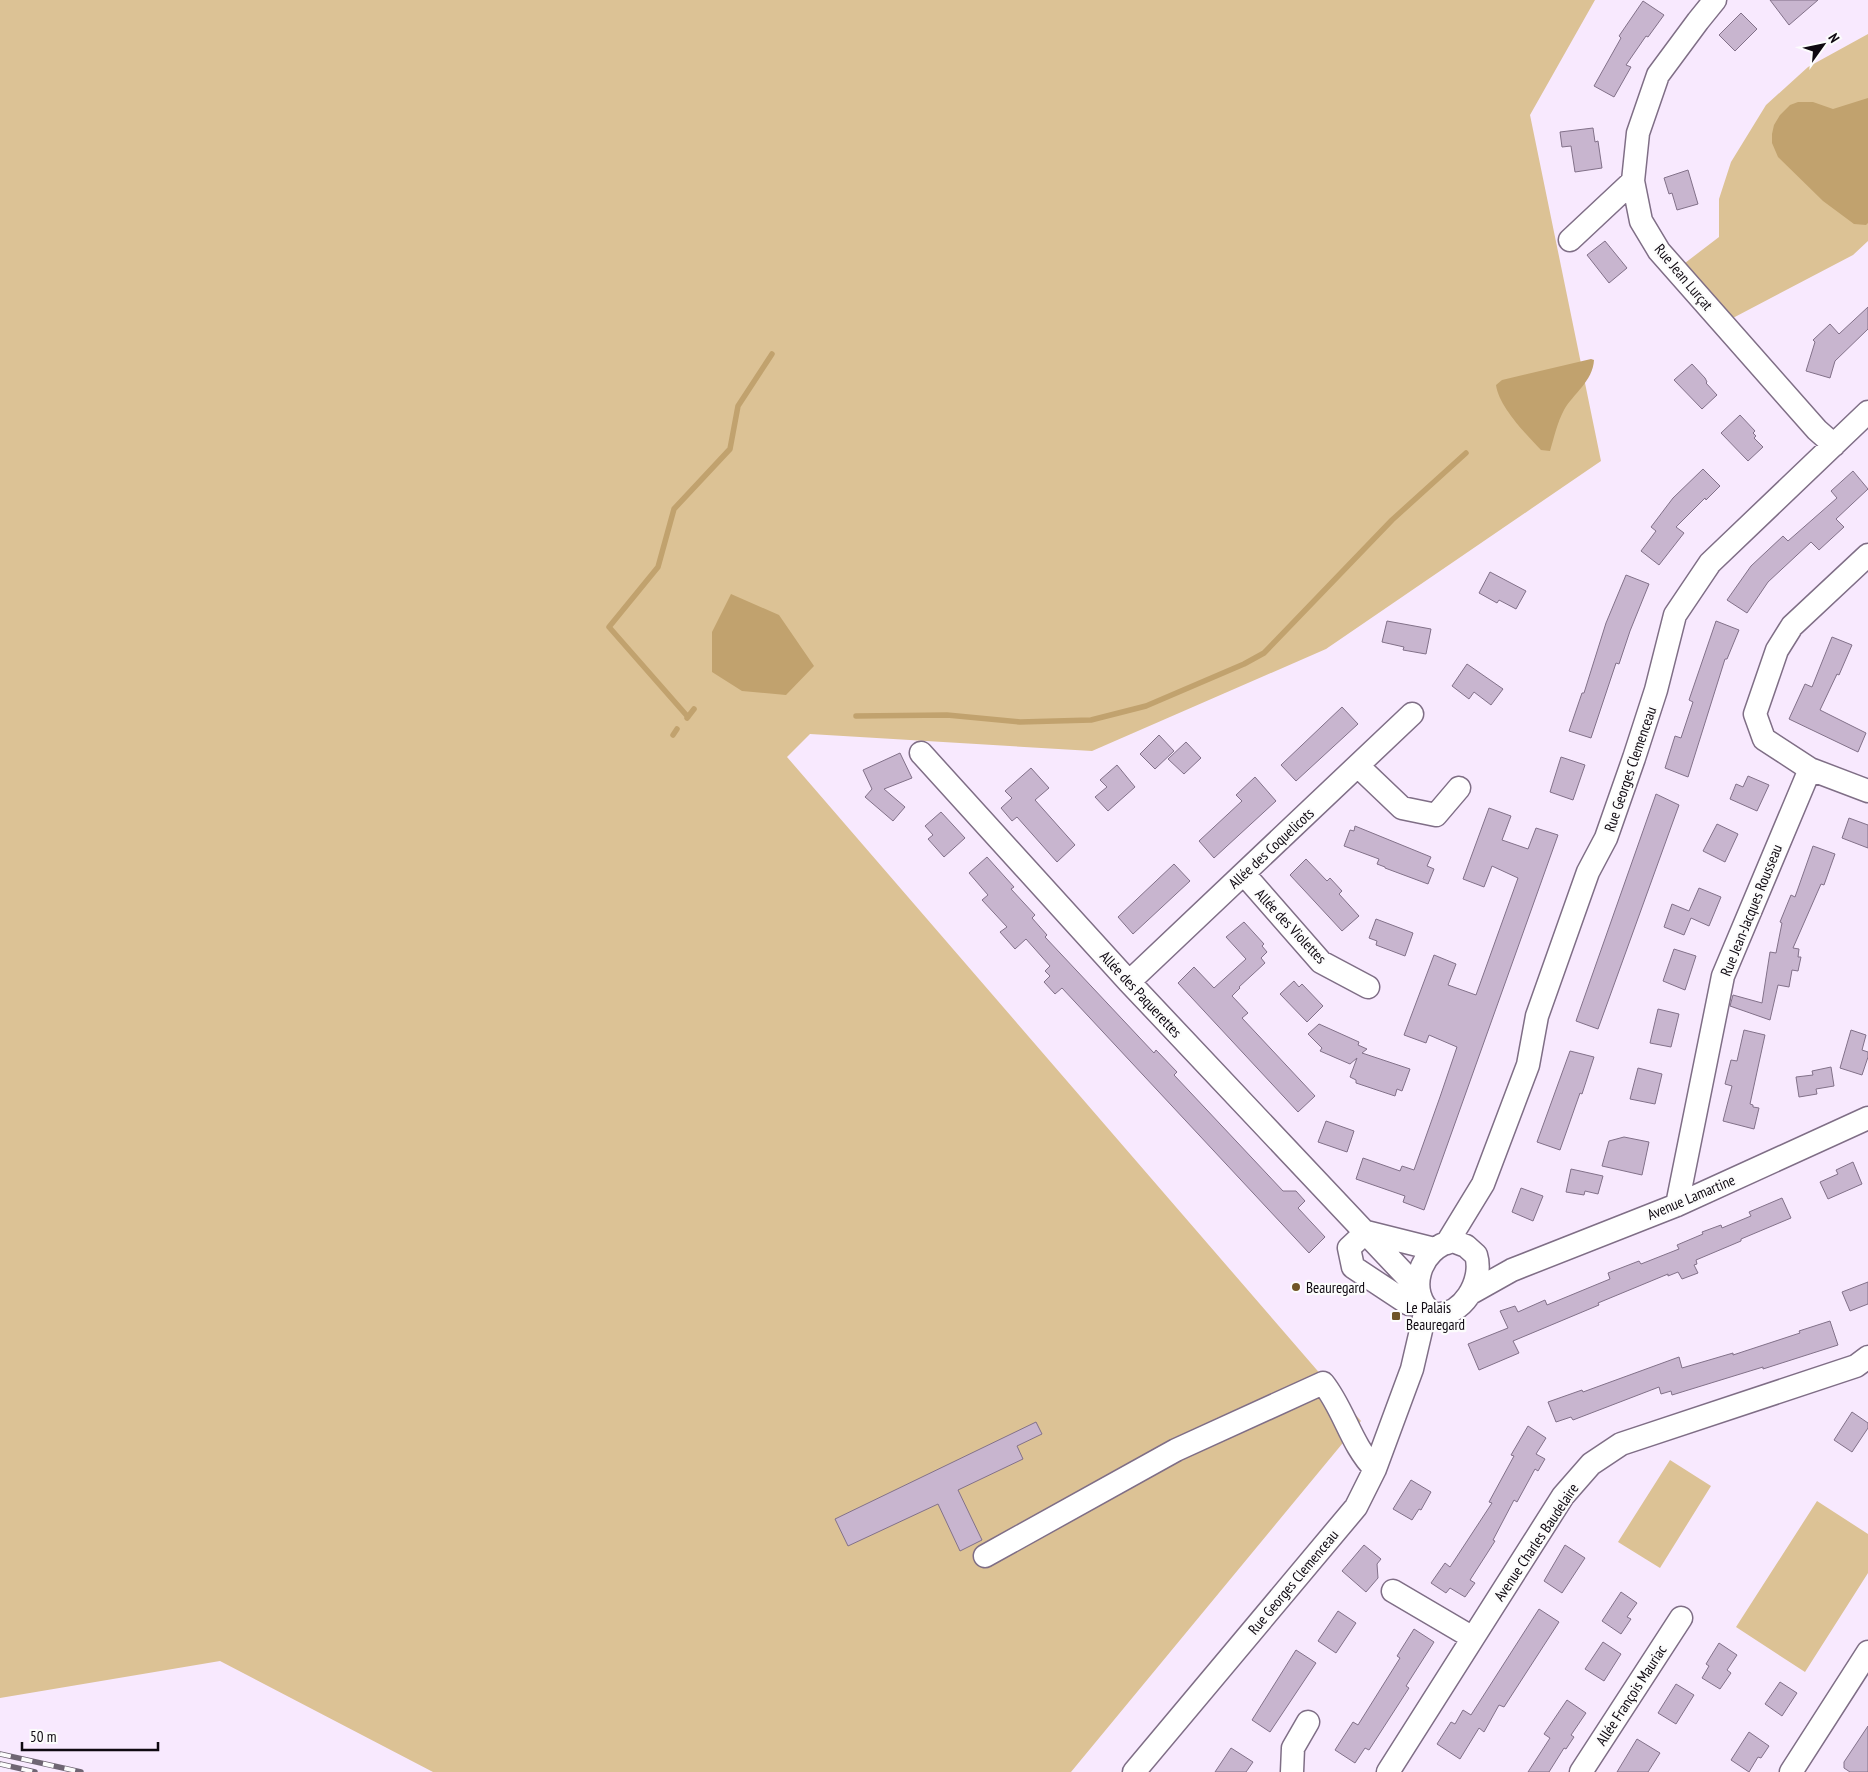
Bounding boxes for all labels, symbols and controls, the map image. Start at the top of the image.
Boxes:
north arrow [1798,20,1848,70]
text: N [1824,30,1844,46]
street label: Rue Jean Lurçat [1651,240,1717,314]
street label: Rue Georges Clemenceau [1600,704,1660,834]
street label: Allée des Coquelicots [1224,804,1318,892]
street label: Rue Jean-Jacques Rousseau [1716,841,1786,979]
street label: Allée des Violettes [1251,884,1331,968]
street label: Allée des Paquerettes [1096,947,1186,1041]
street label: Avenue Lamartine [1644,1170,1738,1224]
place label: Beauregard [1306,1278,1365,1297]
marker: Beauregard [1290,1281,1302,1293]
place label: Le Palais Beauregard [1406,1298,1465,1334]
marker: Le Palais Beauregard [1390,1310,1402,1322]
street label: Avenue Charles Baudelaire [1490,1479,1582,1605]
street label: Rue Georges Clemenceau [1244,1526,1342,1638]
street label: Allée François Mauriac [1591,1641,1671,1749]
scale bar [22,1720,159,1752]
text: 50 m [30,1727,56,1746]

